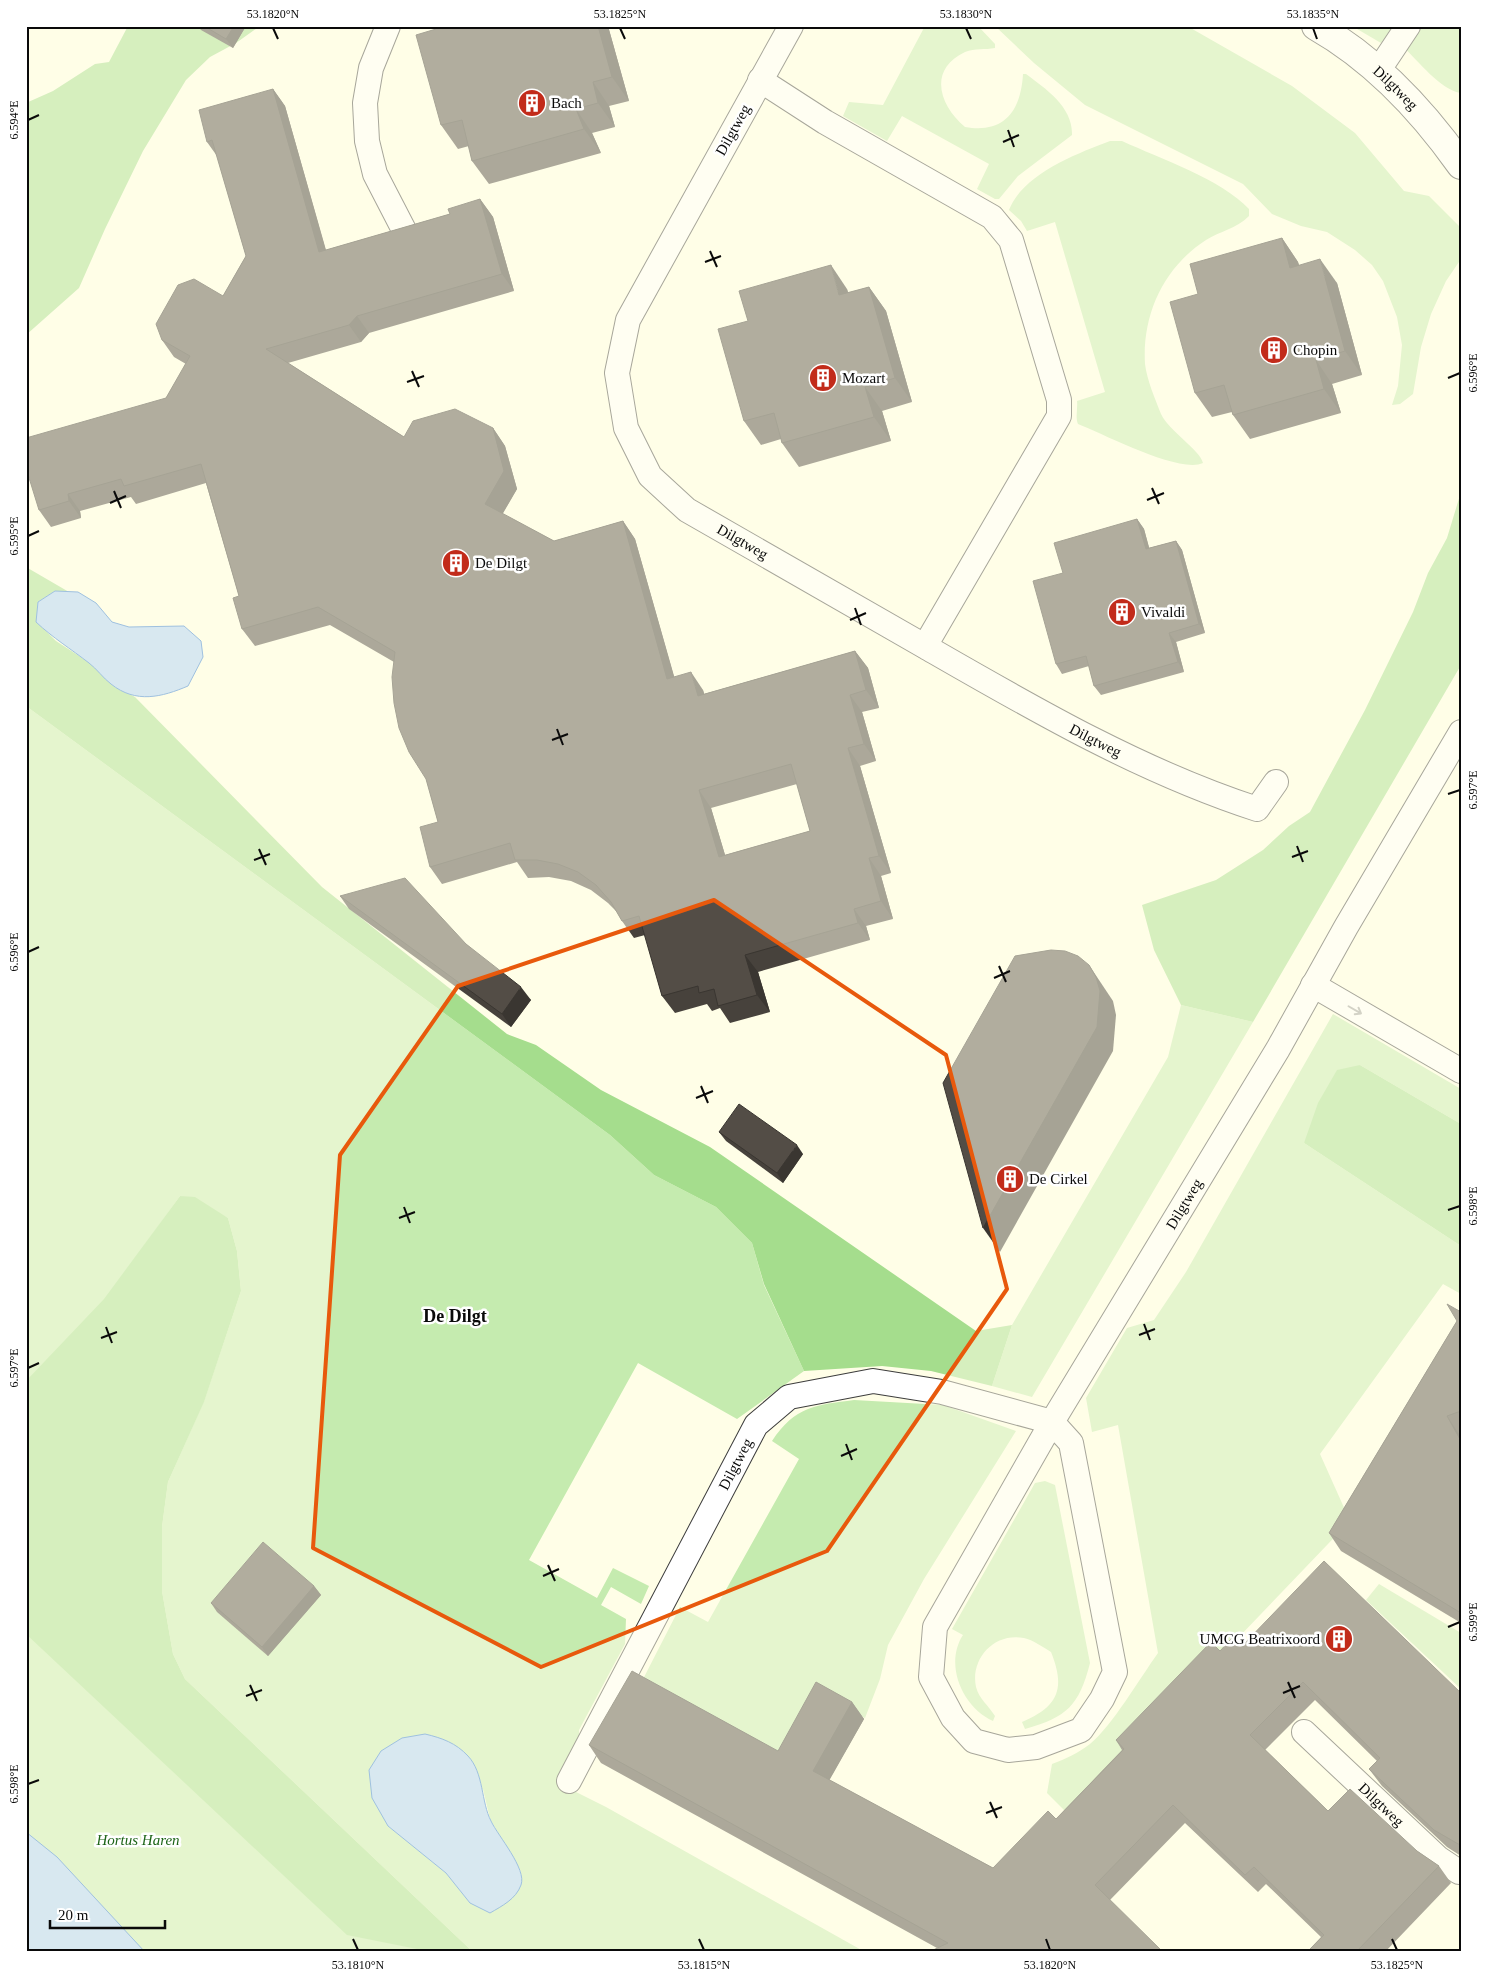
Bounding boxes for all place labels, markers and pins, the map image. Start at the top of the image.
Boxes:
building icon: Bach [517,88,547,118]
place label: Bach [551,95,582,111]
building icon: Chopin [1259,335,1289,365]
place label: Chopin [1293,342,1338,358]
building icon: Mozart [808,363,838,393]
place label: Mozart [842,370,886,386]
building icon: De Dilgt [441,548,471,578]
place label: De Dilgt [475,555,528,571]
building icon: Vivaldi [1107,597,1137,627]
place label: Vivaldi [1141,604,1185,620]
building icon: De Cirkel [995,1164,1025,1194]
place label: De Cirkel [1029,1171,1088,1187]
building icon: UMCG Beatrixoord [1324,1624,1354,1654]
place label: UMCG Beatrixoord [1200,1631,1320,1647]

